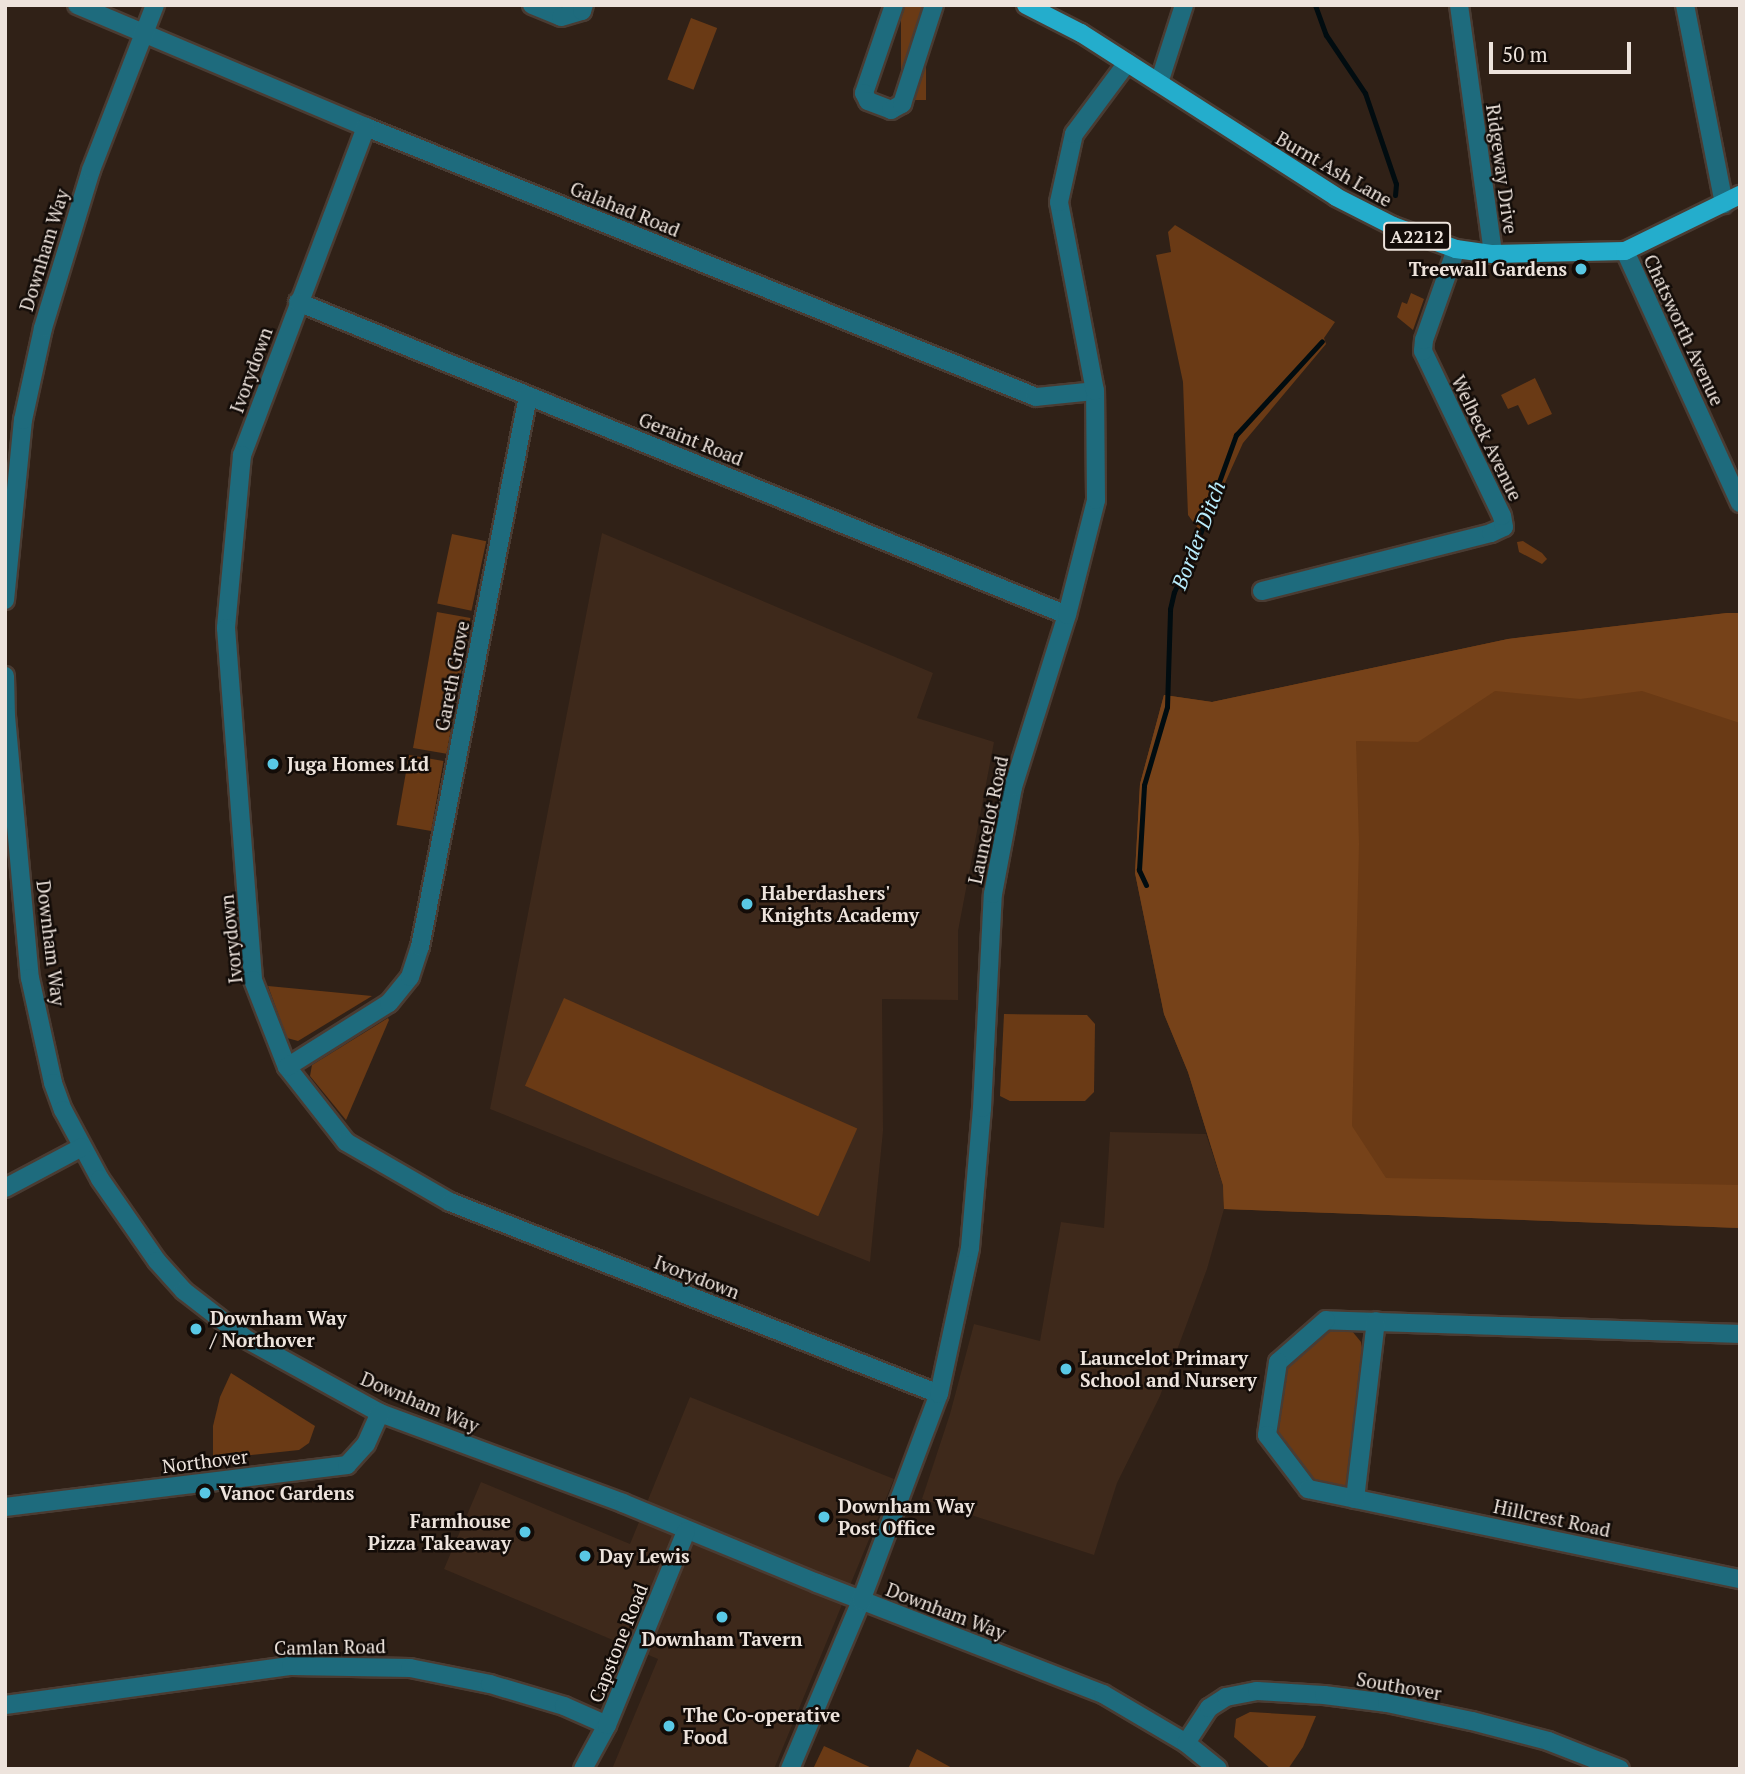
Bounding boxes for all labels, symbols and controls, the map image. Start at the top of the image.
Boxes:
scale bar [1493,28,1635,72]
text: 50 m [1502,40,1548,68]
street label: Ridgeway Drive [1482,103,1522,235]
street label: Burnt Ash Lane [1272,126,1396,212]
street label: Galahad Road [567,177,683,241]
street label: Downham Way [15,186,73,314]
road number: A2212 [1382,222,1452,250]
street label: Chatsworth Avenue [1639,251,1729,409]
place label: Treewall Gardens [1409,258,1567,280]
marker: Treewall Gardens [1573,261,1589,277]
street label: Ivorydown [225,324,277,416]
street label: Welbeck Avenue [1447,371,1527,505]
street label: Geraint Road [635,408,747,470]
water label: Border Ditch [1166,477,1230,593]
street label: Gareth Grove [430,619,474,733]
place label: Juga Homes Ltd [287,753,429,775]
street label: Launcelot Road [963,754,1013,886]
marker: Juga Homes Ltd [265,756,281,772]
street label: Downham Way [32,879,70,1007]
place label: Haberdashers' Knights Academy [761,882,919,926]
street label: Ivorydown [215,893,247,985]
marker: Haberdashers' Knights Academy [739,896,755,912]
street label: Ivorydown [651,1250,743,1304]
place label: Downham Way / Northover [210,1307,347,1351]
marker: Downham Way / Northover [188,1321,204,1337]
place label: Launcelot Primary School and Nursery [1080,1347,1257,1391]
marker: Launcelot Primary School and Nursery [1058,1361,1074,1377]
street label: Downham Way [357,1367,483,1437]
street label: Northover [161,1444,249,1478]
place label: Vanoc Gardens [219,1482,354,1504]
marker: Vanoc Gardens [197,1485,213,1501]
street label: Hillcrest Road [1491,1494,1613,1542]
place label: Downham Way Post Office [838,1495,975,1539]
marker: Downham Way Post Office [816,1509,832,1525]
place label: Farmhouse Pizza Takeaway [368,1510,511,1554]
marker: Farmhouse Pizza Takeaway [517,1524,533,1540]
place label: Day Lewis [599,1545,690,1567]
marker: Day Lewis [577,1548,593,1564]
street label: Downham Way [883,1578,1009,1644]
street label: Capstone Road [584,1580,652,1706]
marker: Downham Tavern [714,1609,730,1625]
place label: Downham Tavern [642,1628,802,1650]
street label: Camlan Road [274,1635,386,1659]
street label: Southover [1355,1667,1443,1705]
place label: The Co-operative Food [683,1704,840,1748]
marker: The Co-operative Food [661,1718,677,1734]

